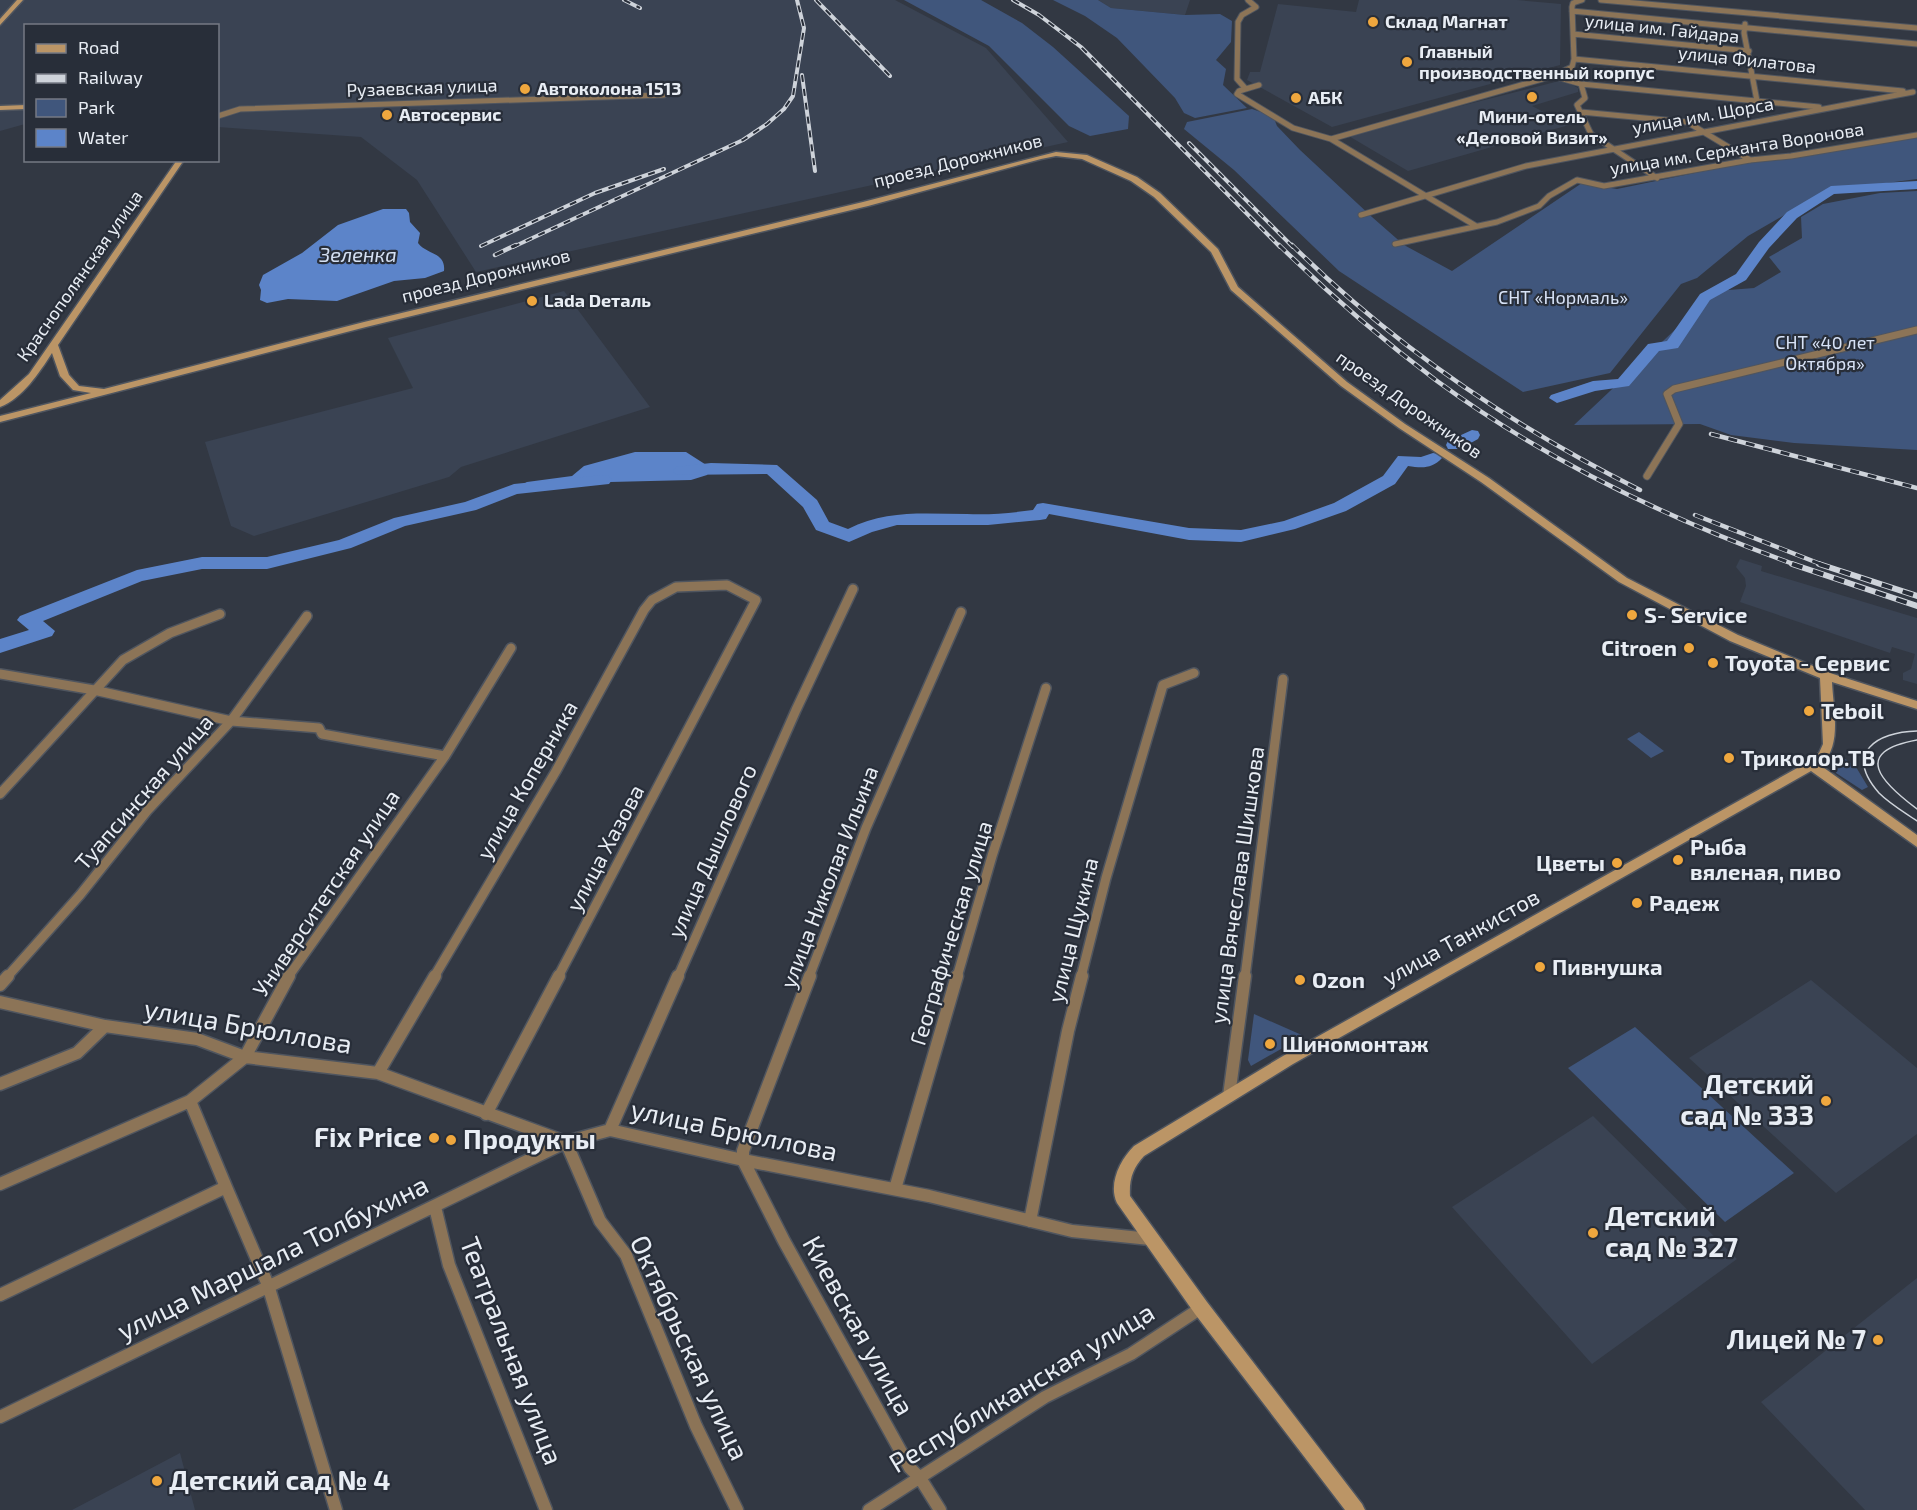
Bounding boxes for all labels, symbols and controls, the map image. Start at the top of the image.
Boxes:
street label: улица им. Гайдара [1584,9,1740,47]
place label: Склад Магнат [1385,10,1508,32]
marker: Склад Магнат [1366,15,1380,29]
legend [24,24,219,162]
text: Road [78,36,119,58]
place label: Главный производственный корпус [1419,40,1655,83]
street label: улица Филатова [1677,41,1817,77]
marker: Главный производственный корпус [1400,55,1414,69]
text: Railway [78,66,143,88]
street label: Рузаевская улица [346,73,498,101]
place label: Автоколона 1513 [537,77,682,99]
marker: Автоколона 1513 [518,82,532,96]
place label: АБК [1308,86,1343,108]
marker: Мини-отель «Деловой Визит» [1525,90,1539,104]
marker: АБК [1289,91,1303,105]
street label: улица им. Щорса [1630,92,1775,138]
text: Park [78,96,115,118]
place label: Автосервис [399,103,501,125]
place label: Мини-отель «Деловой Визит» [1456,105,1608,148]
marker: Автосервис [380,108,394,122]
street label: улица им. Сержанта Воронова [1608,117,1866,179]
text: Water [78,126,128,148]
street label: проезд Дорожников [871,128,1044,192]
street label: Краснополянская улица [12,185,147,365]
water label: Зеленка [318,242,397,266]
street label: проезд Дорожников [399,243,572,307]
park label: СНТ «Нормаль» [1498,286,1628,308]
place label: Lada Dеталь [544,289,651,311]
marker: Lada Dеталь [525,294,539,308]
park label: СНТ «40 лет Октября» [1775,331,1875,374]
street label: проезд Дорожников [1332,346,1487,463]
place label: S- Service [1644,601,1747,627]
marker: S- Service [1625,608,1639,622]
place label: Citroen [1601,634,1677,660]
marker: Citroen [1682,641,1696,655]
place label: Toyota - Сервис [1725,649,1890,676]
marker: Toyota - Сервис [1706,656,1720,670]
street label: улица Коперника [470,695,583,864]
place label: Teboil [1821,697,1885,723]
marker: Teboil [1802,704,1816,718]
street label: Туапсинская улица [69,708,219,875]
place label: Триколор.ТВ [1741,744,1875,770]
street label: улица Вячеслава Шишкова [1204,745,1269,1025]
marker: Триколор.ТВ [1722,751,1736,765]
street label: улица Дышлового [661,760,762,942]
street label: улица Николая Ильина [774,762,883,992]
street label: улица Хазова [560,780,649,916]
street label: Университетская улица [246,784,405,1001]
street label: Географическая улица [904,818,997,1048]
place label: Рыба вяленая, пиво [1690,833,1841,884]
place label: Цветы [1536,849,1605,875]
marker: Рыба вяленая, пиво [1671,853,1685,867]
street label: улица Щукина [1041,855,1104,1005]
marker: Цветы [1610,856,1624,870]
street label: улица Танкистов [1378,882,1544,991]
place label: Радеж [1649,889,1720,915]
marker: Радеж [1630,896,1644,910]
place label: Пивнушка [1552,953,1663,979]
marker: Пивнушка [1533,960,1547,974]
place label: Ozon [1312,966,1365,992]
marker: Ozon [1293,973,1307,987]
street label: улица Брюллова [142,991,355,1060]
place label: Шиномонтаж [1282,1030,1429,1056]
marker: Шиномонтаж [1263,1037,1277,1051]
place label: Детский сад № 333 [1680,1067,1814,1130]
street label: улица Брюллова [628,1092,841,1168]
marker: Детский сад № 333 [1819,1094,1833,1108]
place label: Fix Price [314,1120,422,1152]
place label: Продукты [463,1122,596,1155]
marker: Fix Price [427,1131,441,1145]
marker: Продукты [444,1133,458,1147]
street label: улица Маршала Толбухина [111,1167,433,1346]
place label: Детский сад № 327 [1605,1199,1738,1262]
marker: Детский сад № 327 [1586,1226,1600,1240]
street label: Октябрьская улица [624,1230,757,1465]
street label: Киевская улица [796,1230,922,1421]
street label: Театральная улица [454,1232,571,1469]
street label: Республиканская улица [882,1294,1160,1479]
place label: Лицей № 7 [1727,1322,1866,1354]
marker: Лицей № 7 [1871,1333,1885,1347]
place label: Детский сад № 4 [169,1463,391,1495]
marker: Детский сад № 4 [150,1474,164,1488]

